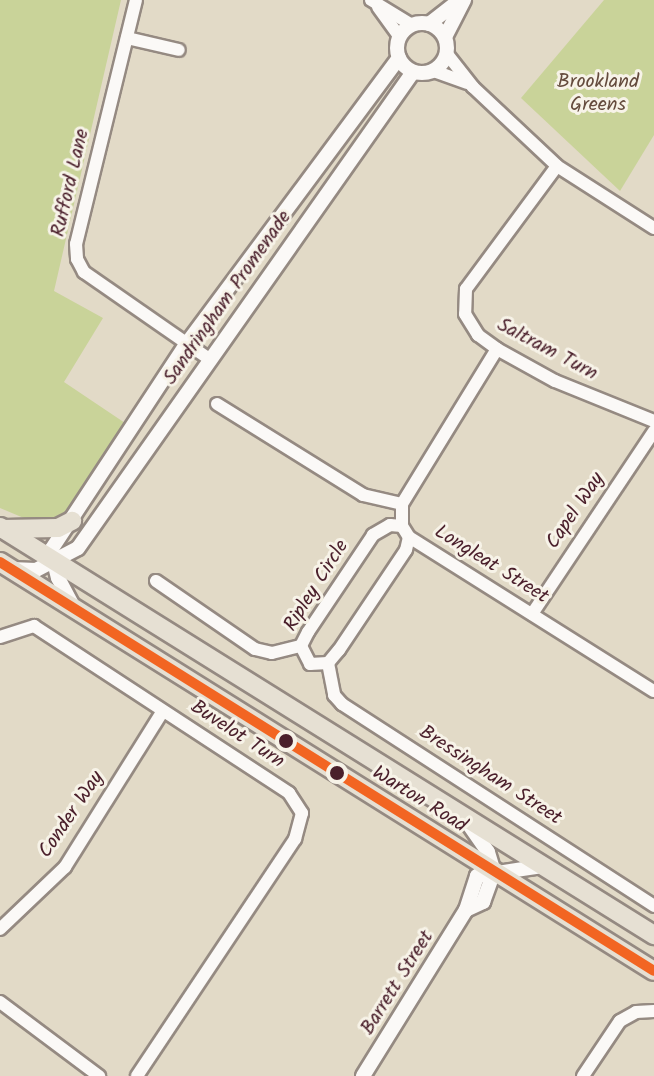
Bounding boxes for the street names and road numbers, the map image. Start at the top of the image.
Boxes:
street label: Rufford Lane [47,127,95,239]
street label: Sandringham Promenade [159,206,297,390]
street label: Saltram Turn [493,314,601,386]
street label: Capel Way [542,468,610,554]
street label: Longleat Street [430,520,552,610]
street label: Ripley Circle [279,536,355,636]
street label: Buvelot Turn [186,696,288,774]
street label: Bressingham Street [414,721,566,831]
street label: Warton Road [367,761,471,839]
street label: Conder Way [34,767,110,863]
street label: Barrett Street [356,926,440,1040]

